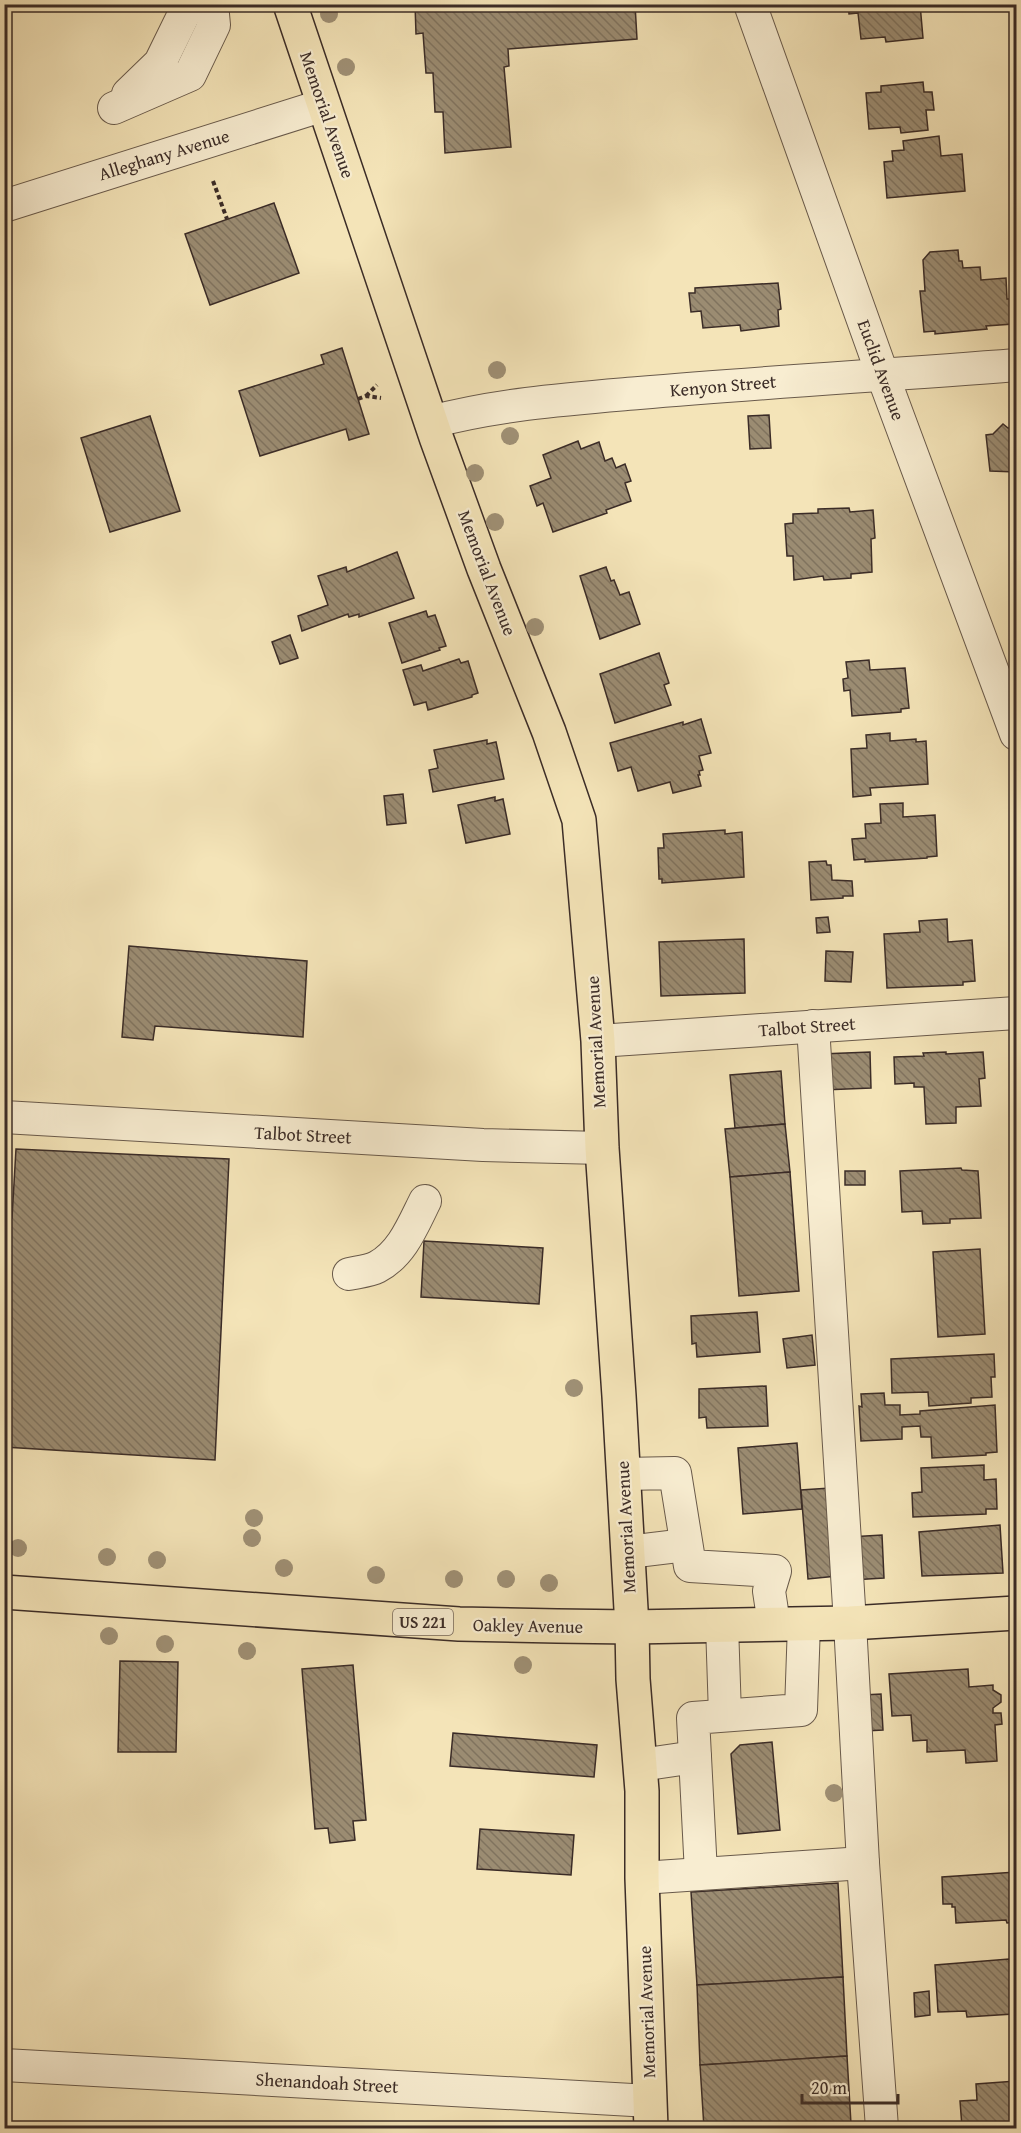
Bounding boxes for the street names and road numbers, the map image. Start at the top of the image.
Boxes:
street label: Memorial Avenue [293,48,362,182]
street label: Alleghany Avenue [95,122,233,187]
street label: Euclid Avenue [851,316,912,424]
street label: Kenyon Street [669,367,778,404]
street label: Memorial Avenue [451,506,524,639]
street label: Memorial Avenue [579,975,612,1109]
street label: Talbot Street [757,1010,857,1043]
street label: Talbot Street [254,1118,353,1151]
street label: Memorial Avenue [609,1460,642,1594]
road number: US 221 [393,1609,453,1635]
street label: Oakley Avenue [473,1611,583,1640]
street label: Memorial Avenue [631,1945,662,2079]
street label: Shenandoah Street [255,2065,400,2100]

